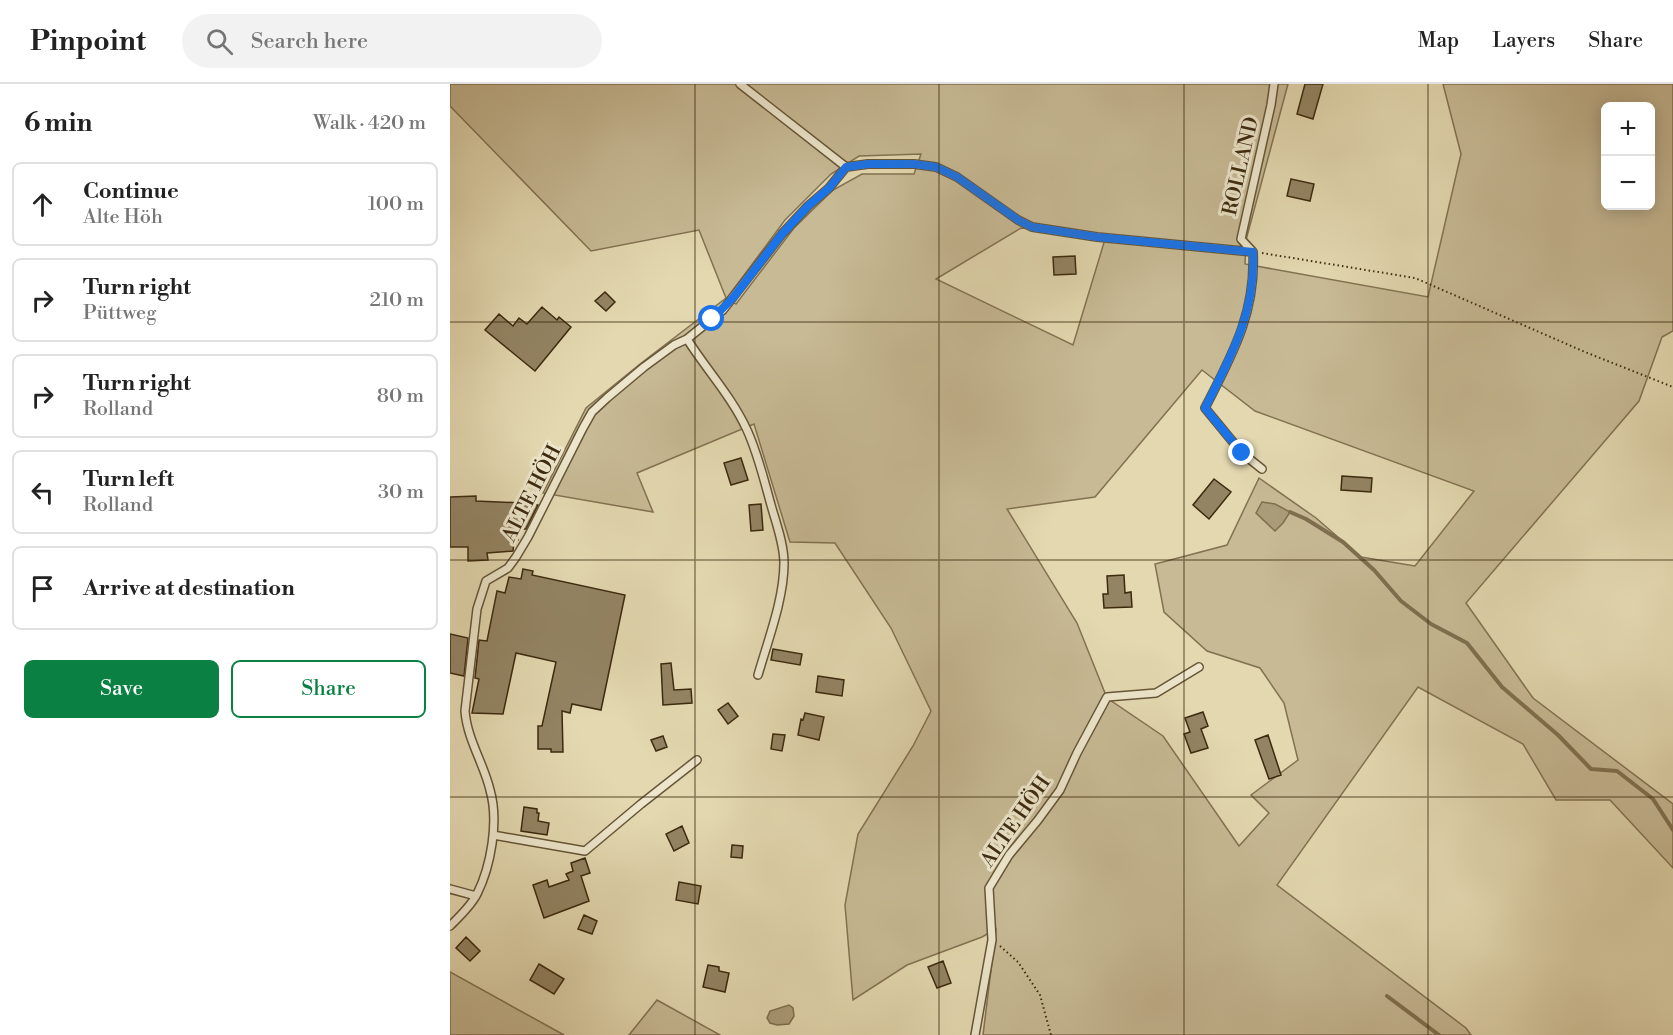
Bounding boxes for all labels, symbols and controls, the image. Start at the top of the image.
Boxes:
search box [182,14,602,68]
text: Pinpoint [30,24,146,59]
icon: search [203,25,236,58]
text: Search here [251,28,368,55]
text: Map [1418,28,1459,54]
text: Layers [1492,28,1555,54]
text: Share [1588,28,1643,54]
map controls [1601,102,1655,210]
button: + [1601,102,1655,156]
text: 6 min [24,107,92,139]
text: Walk · 420 m [313,111,426,136]
street label: ROLLAND [1218,114,1265,218]
button: − [1601,156,1655,210]
text: Continue [83,178,179,205]
icon: ahead [26,188,59,221]
text: 100 m [368,192,424,217]
text: Alte Höh [83,205,163,230]
text: Turn right [83,274,191,301]
icon: right [26,284,59,317]
text: 210 m [369,288,424,313]
text: Püttweg [83,301,157,326]
route start [698,305,724,331]
text: Turn right [83,370,191,397]
icon: right [26,380,59,413]
text: 80 m [377,384,424,409]
text: Rolland [83,397,153,422]
route end [1228,439,1254,465]
street label: ALTE HÖH [496,440,567,547]
text: Turn left [83,466,174,493]
icon: left [26,476,59,509]
text: 30 m [378,480,424,505]
text: Rolland [83,493,153,518]
icon: arrive [26,572,59,605]
text: Arrive at destination [83,575,295,602]
button: Save [24,660,219,718]
button: Share [231,660,426,718]
street label: ALTE HÖH [974,771,1057,873]

